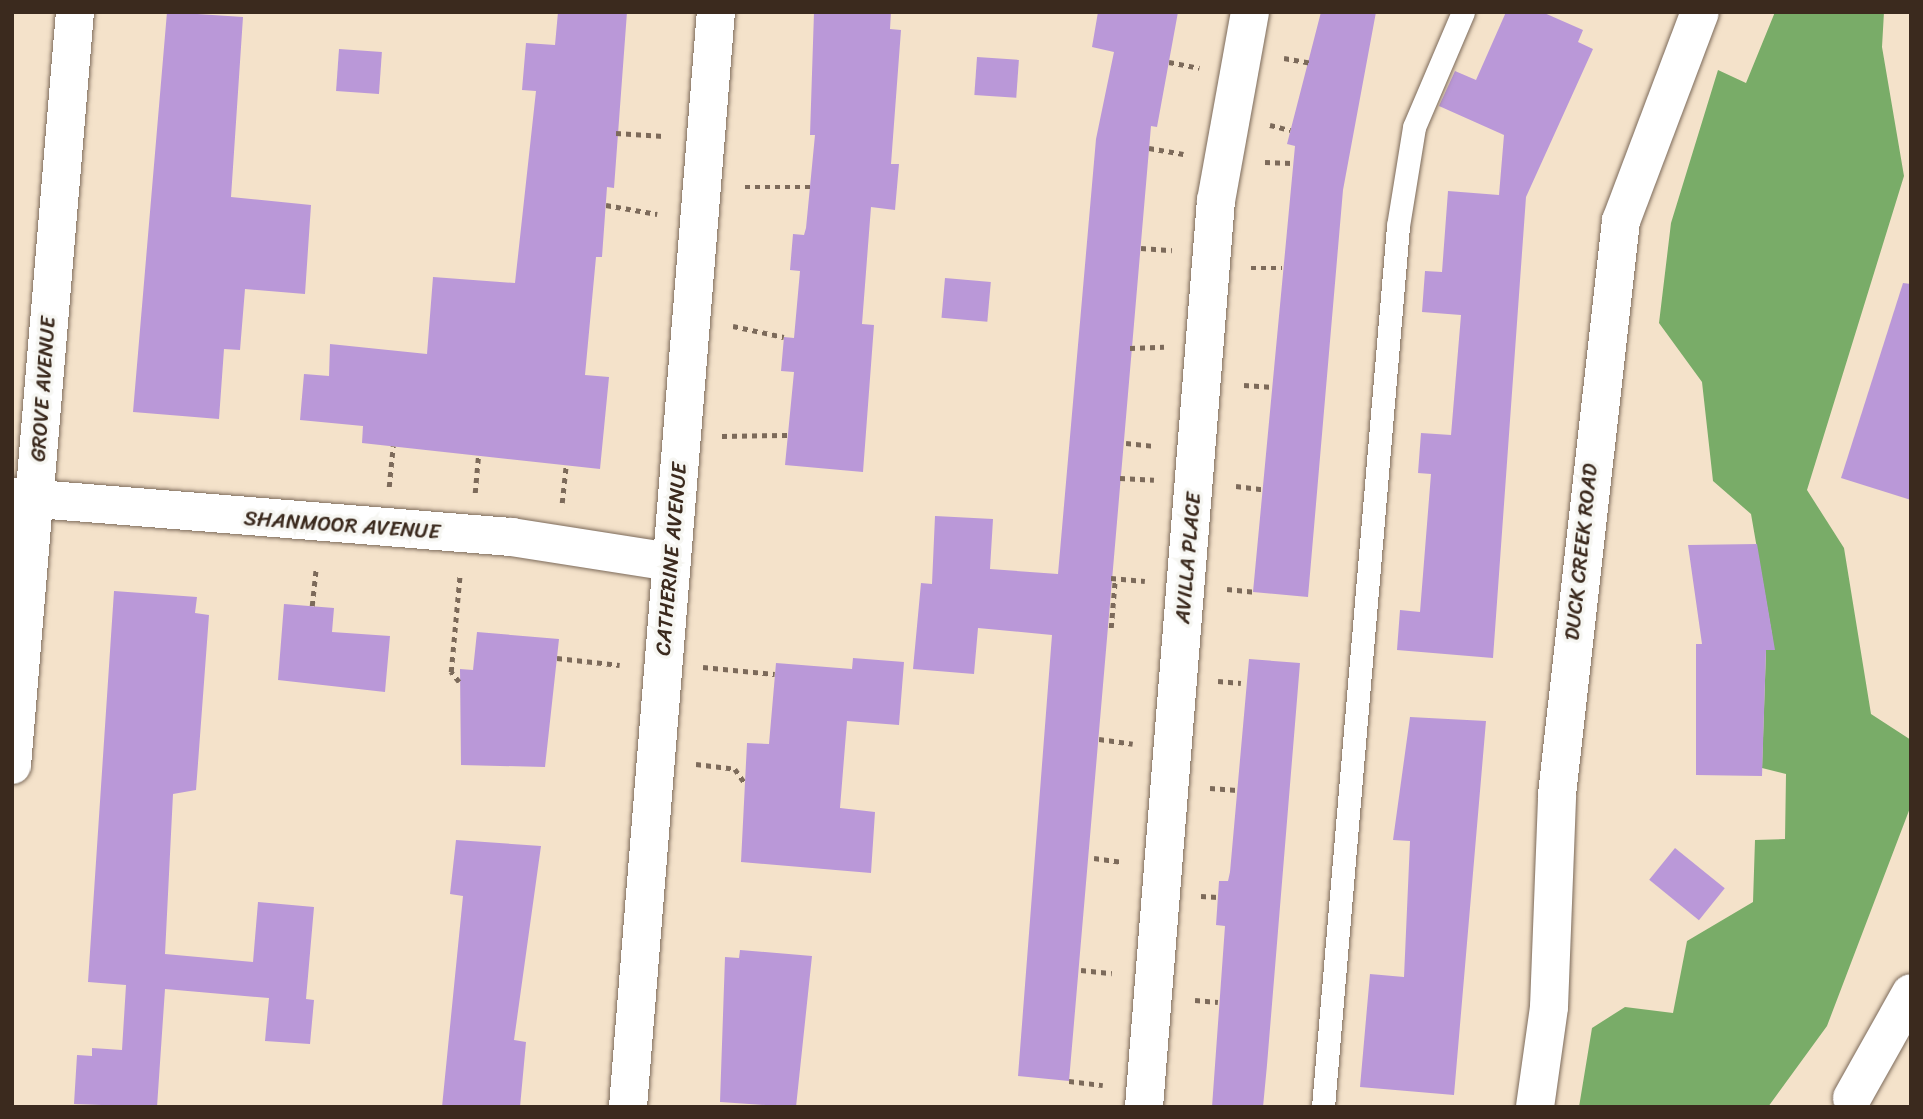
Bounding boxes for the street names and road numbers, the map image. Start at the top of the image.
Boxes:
street label: GROVE AVENUE [25,315,61,463]
street label: CATHERINE AVENUE [650,462,692,656]
street label: DUCK CREEK ROAD [1559,462,1603,642]
street label: AVILLA PLACE [1170,491,1206,625]
street label: SHANMOOR AVENUE [243,506,441,544]

